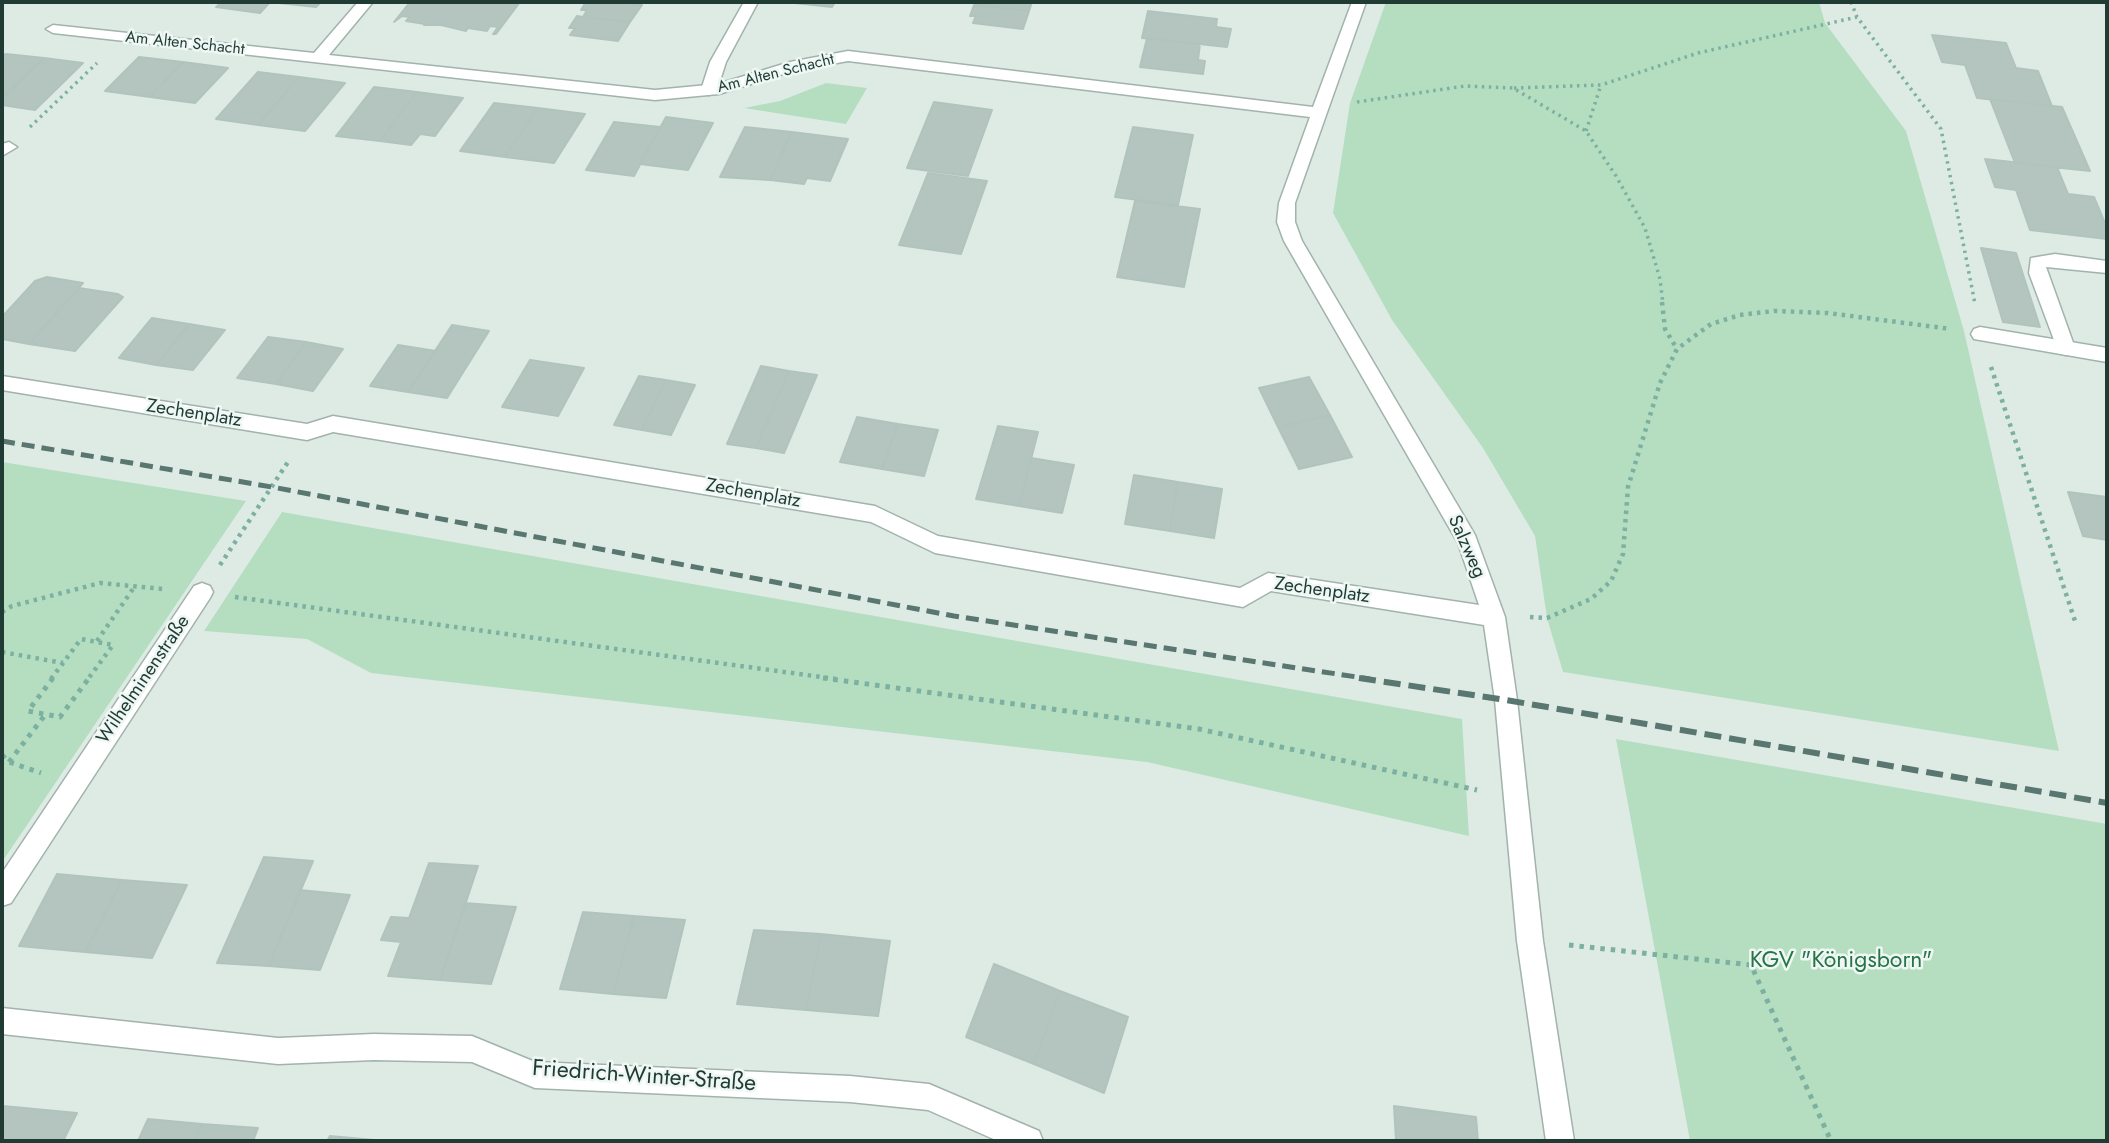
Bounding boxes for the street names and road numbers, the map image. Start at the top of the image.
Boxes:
street label: Am Alten Schacht [124,28,246,60]
street label: Am Alten Schacht [716,50,836,98]
street label: Zechenplatz [145,395,243,433]
street label: Zechenplatz [704,474,802,514]
street label: Salzweg [1442,512,1490,582]
street label: Zechenplatz [1273,573,1371,609]
street label: Wilhelminenstraße [93,611,195,749]
street label: Friedrich-Winter-Straße [531,1055,757,1099]

